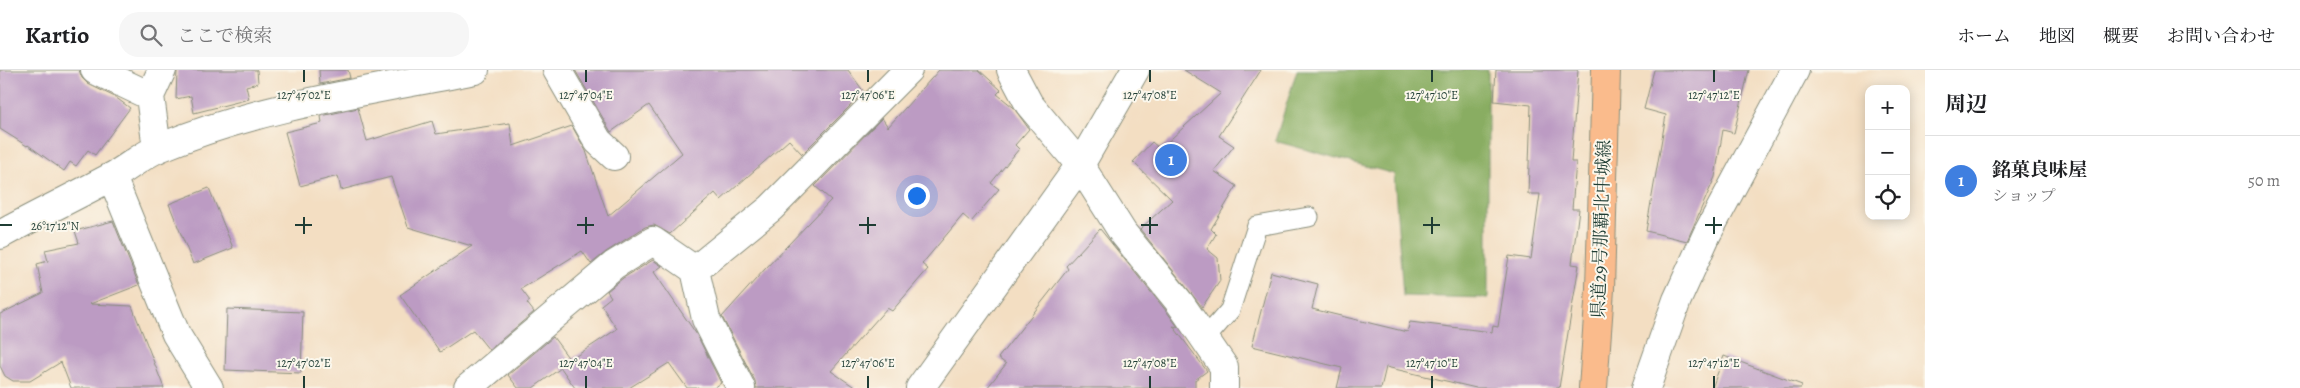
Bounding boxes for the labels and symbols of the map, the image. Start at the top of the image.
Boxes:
text: 127°47'02"E [277,87,331,103]
text: 127°47'04"E [559,87,613,103]
text: 127°47'06"E [841,87,895,103]
text: 127°47'08"E [1123,87,1177,103]
text: 127°47'10"E [1406,87,1458,103]
text: 127°47'12"E [1688,87,1740,103]
street label: 県道29号那覇北中城線 [1586,139,1616,319]
pin: 1 [1155,141,1187,179]
your location [904,183,930,209]
text: 26°17'12"N [31,218,79,234]
text: 127°47'02"E [277,355,331,371]
text: 127°47'04"E [559,355,613,371]
text: 127°47'06"E [841,355,895,371]
text: 127°47'08"E [1123,355,1177,371]
text: 127°47'10"E [1406,355,1458,371]
text: 127°47'12"E [1688,355,1740,371]

